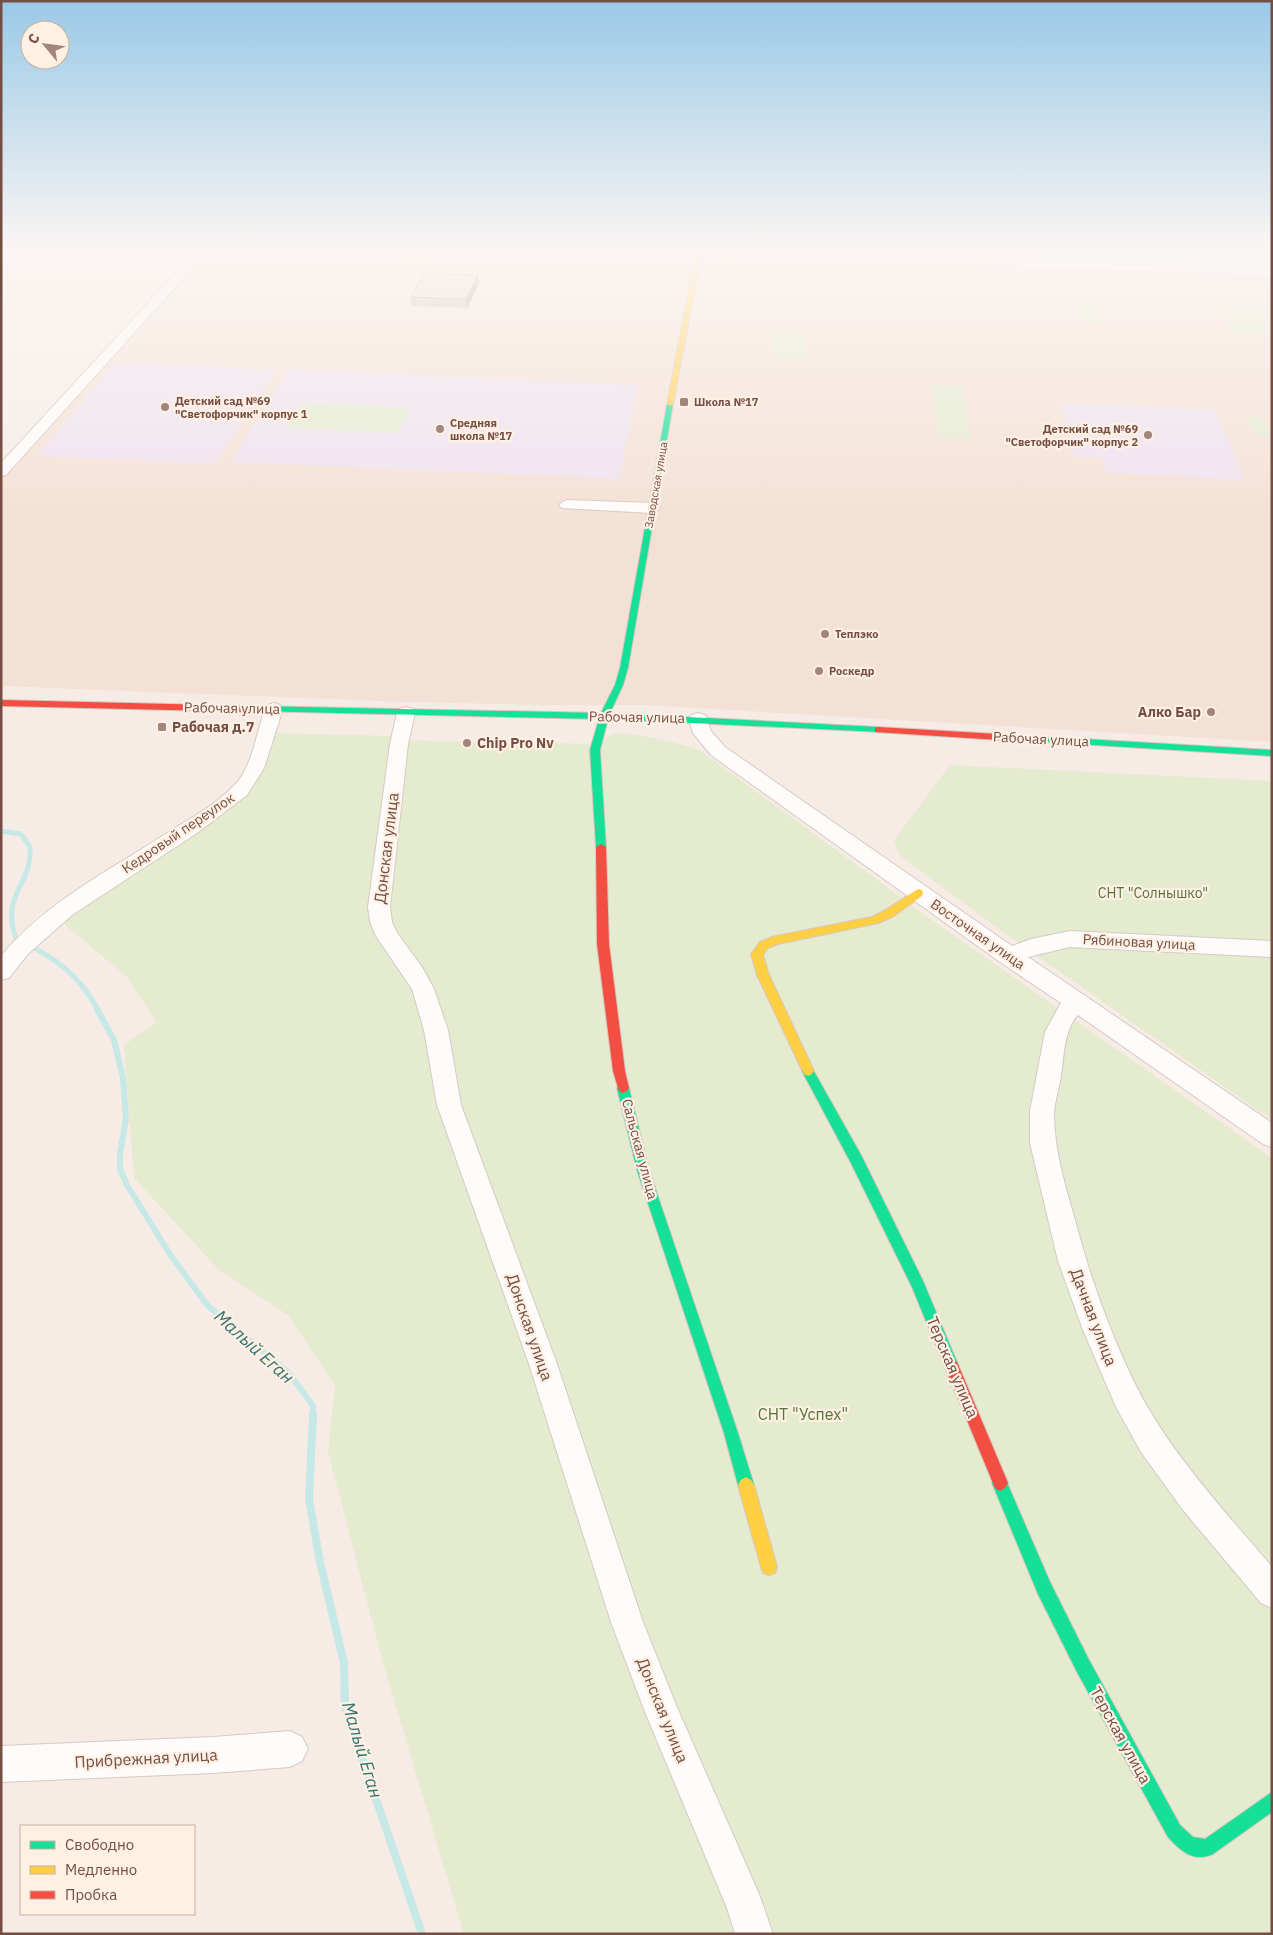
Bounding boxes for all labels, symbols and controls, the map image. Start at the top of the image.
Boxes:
north arrow [20,20,70,70]
text: С [24,30,44,47]
place label: Детский сад №69 "Светофорчик" корпус 1 [175,394,308,421]
place label: Школа №17 [694,395,759,409]
marker: Школа №17 [678,396,690,408]
marker: Детский сад №69 "Светофорчик" корпус 1 [159,401,171,413]
place label: Средняя школа №17 [450,416,513,443]
place label: Детский сад №69 "Светофорчик" корпус 2 [1006,422,1138,449]
marker: Средняя школа №17 [434,423,446,435]
marker: Детский сад №69 "Светофорчик" корпус 2 [1142,429,1154,441]
street label: Заводская улица [642,441,671,529]
place label: Теплэко [835,627,879,641]
marker: Теплэко [819,628,831,640]
place label: Роскедр [829,664,875,678]
marker: Роскедр [813,665,825,677]
street label: Рабочая улица [184,698,281,718]
place label: Алко Бар [1138,703,1201,721]
marker: Алко Бар [1205,706,1217,718]
street label: Рабочая улица [589,707,686,727]
place label: Рабочая д.7 [172,718,254,736]
marker: Рабочая д.7 [156,721,168,733]
street label: Рабочая улица [992,727,1090,751]
place label: Chip Pro Nv [477,734,554,752]
marker: Chip Pro Nv [461,737,473,749]
street label: Кедровый переулок [118,788,238,877]
street label: Донская улица [369,791,403,905]
park label: СНТ "Солнышко" [1098,884,1208,902]
street label: Восточная улица [927,895,1029,974]
street label: Рябиновая улица [1082,930,1196,954]
street label: Сальская улица [618,1097,662,1202]
street label: Дачная улица [1066,1265,1122,1369]
street label: Донская улица [502,1271,558,1384]
water label: Малый Еган [210,1305,299,1389]
street label: Терская улица [923,1313,983,1421]
park label: СНТ "Успех" [758,1404,848,1424]
street label: Донская улица [633,1654,693,1766]
street label: Терская улица [1086,1683,1156,1787]
water label: Малый Еган [337,1699,388,1801]
street label: Прибрежная улица [74,1744,219,1772]
legend [20,1825,195,1915]
text: Свободно [65,1835,134,1854]
text: Медленно [65,1860,137,1879]
text: Пробка [65,1885,117,1904]

